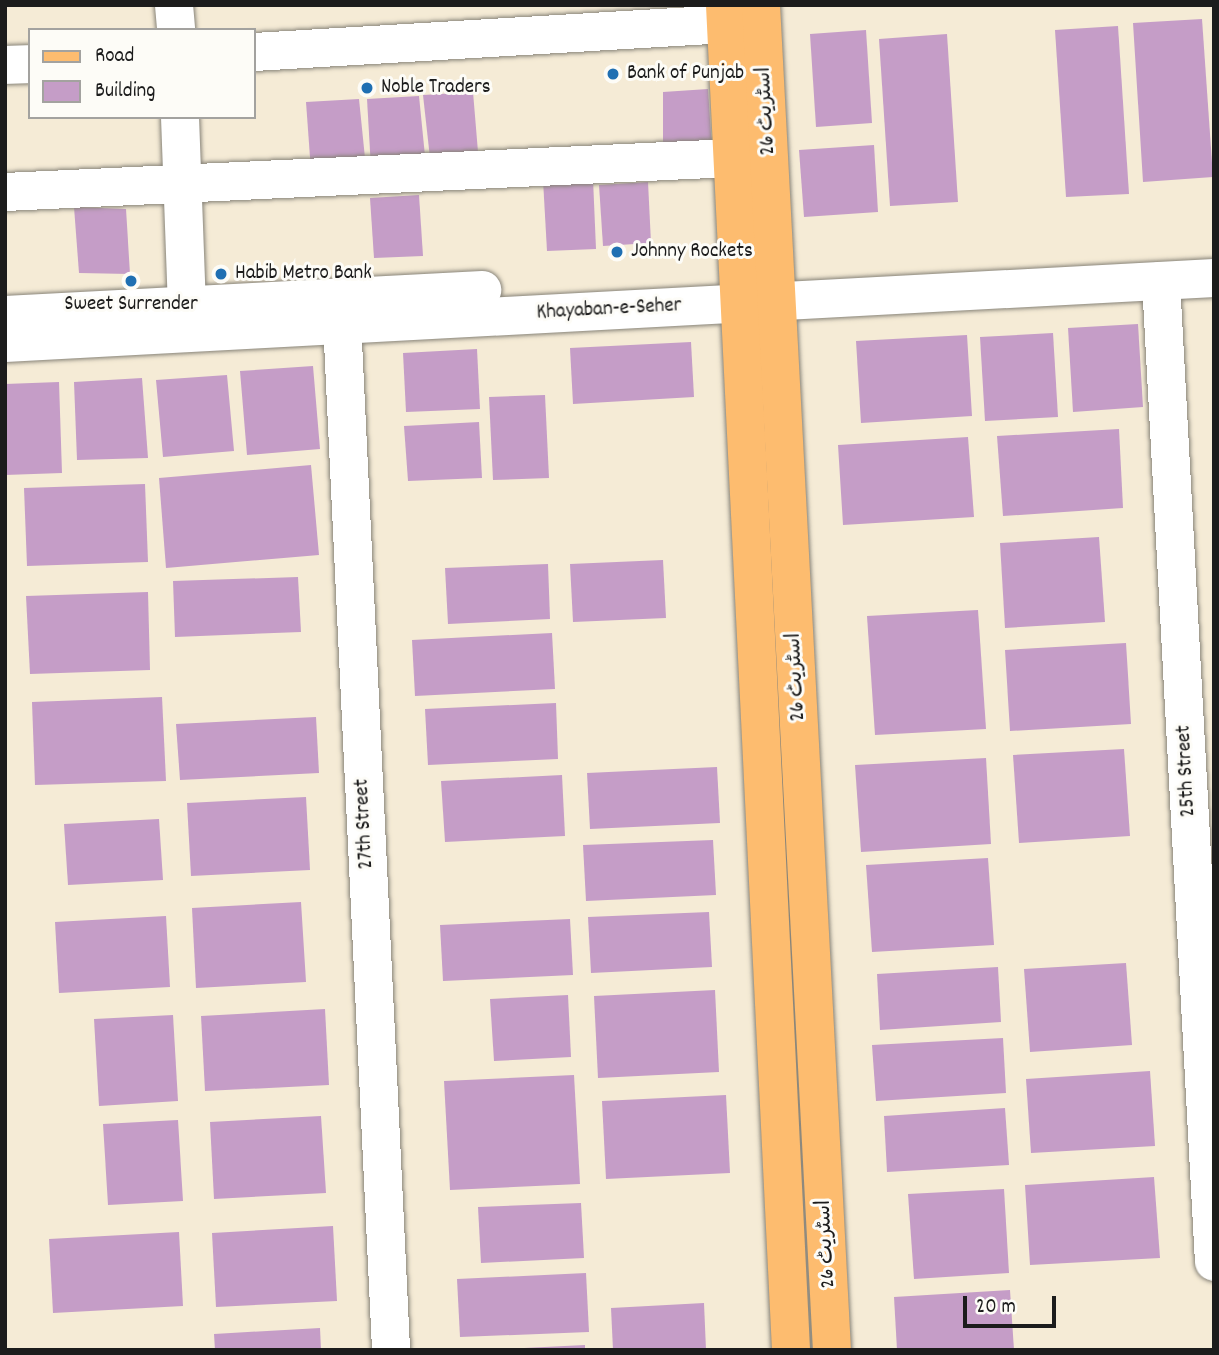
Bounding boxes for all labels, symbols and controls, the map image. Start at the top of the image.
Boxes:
legend [28,28,256,119]
text: Road [95,42,134,72]
place label: Bank of Punjab [627,61,744,87]
marker: Bank of Punjab [605,66,621,82]
street label: اسٹریٹ 26 [752,66,782,156]
place label: Noble Traders [381,75,491,101]
text: Building [95,77,155,107]
marker: Noble Traders [359,80,375,96]
place label: Johnny Rockets [631,239,753,265]
marker: Johnny Rockets [609,244,625,260]
place label: Habib Metro Bank [235,261,372,287]
marker: Habib Metro Bank [213,266,229,282]
marker: Sweet Surrender [123,273,139,289]
place label: Sweet Surrender [64,292,198,318]
street label: Khayaban-e-Seher [536,294,682,326]
street label: اسٹریٹ 26 [782,632,812,722]
street label: 25th Street [1172,724,1202,818]
street label: 27th Street [350,778,380,870]
street label: اسٹریٹ 26 [812,1199,842,1289]
scale bar [967,1282,1060,1326]
text: 20 m [976,1293,1016,1323]

